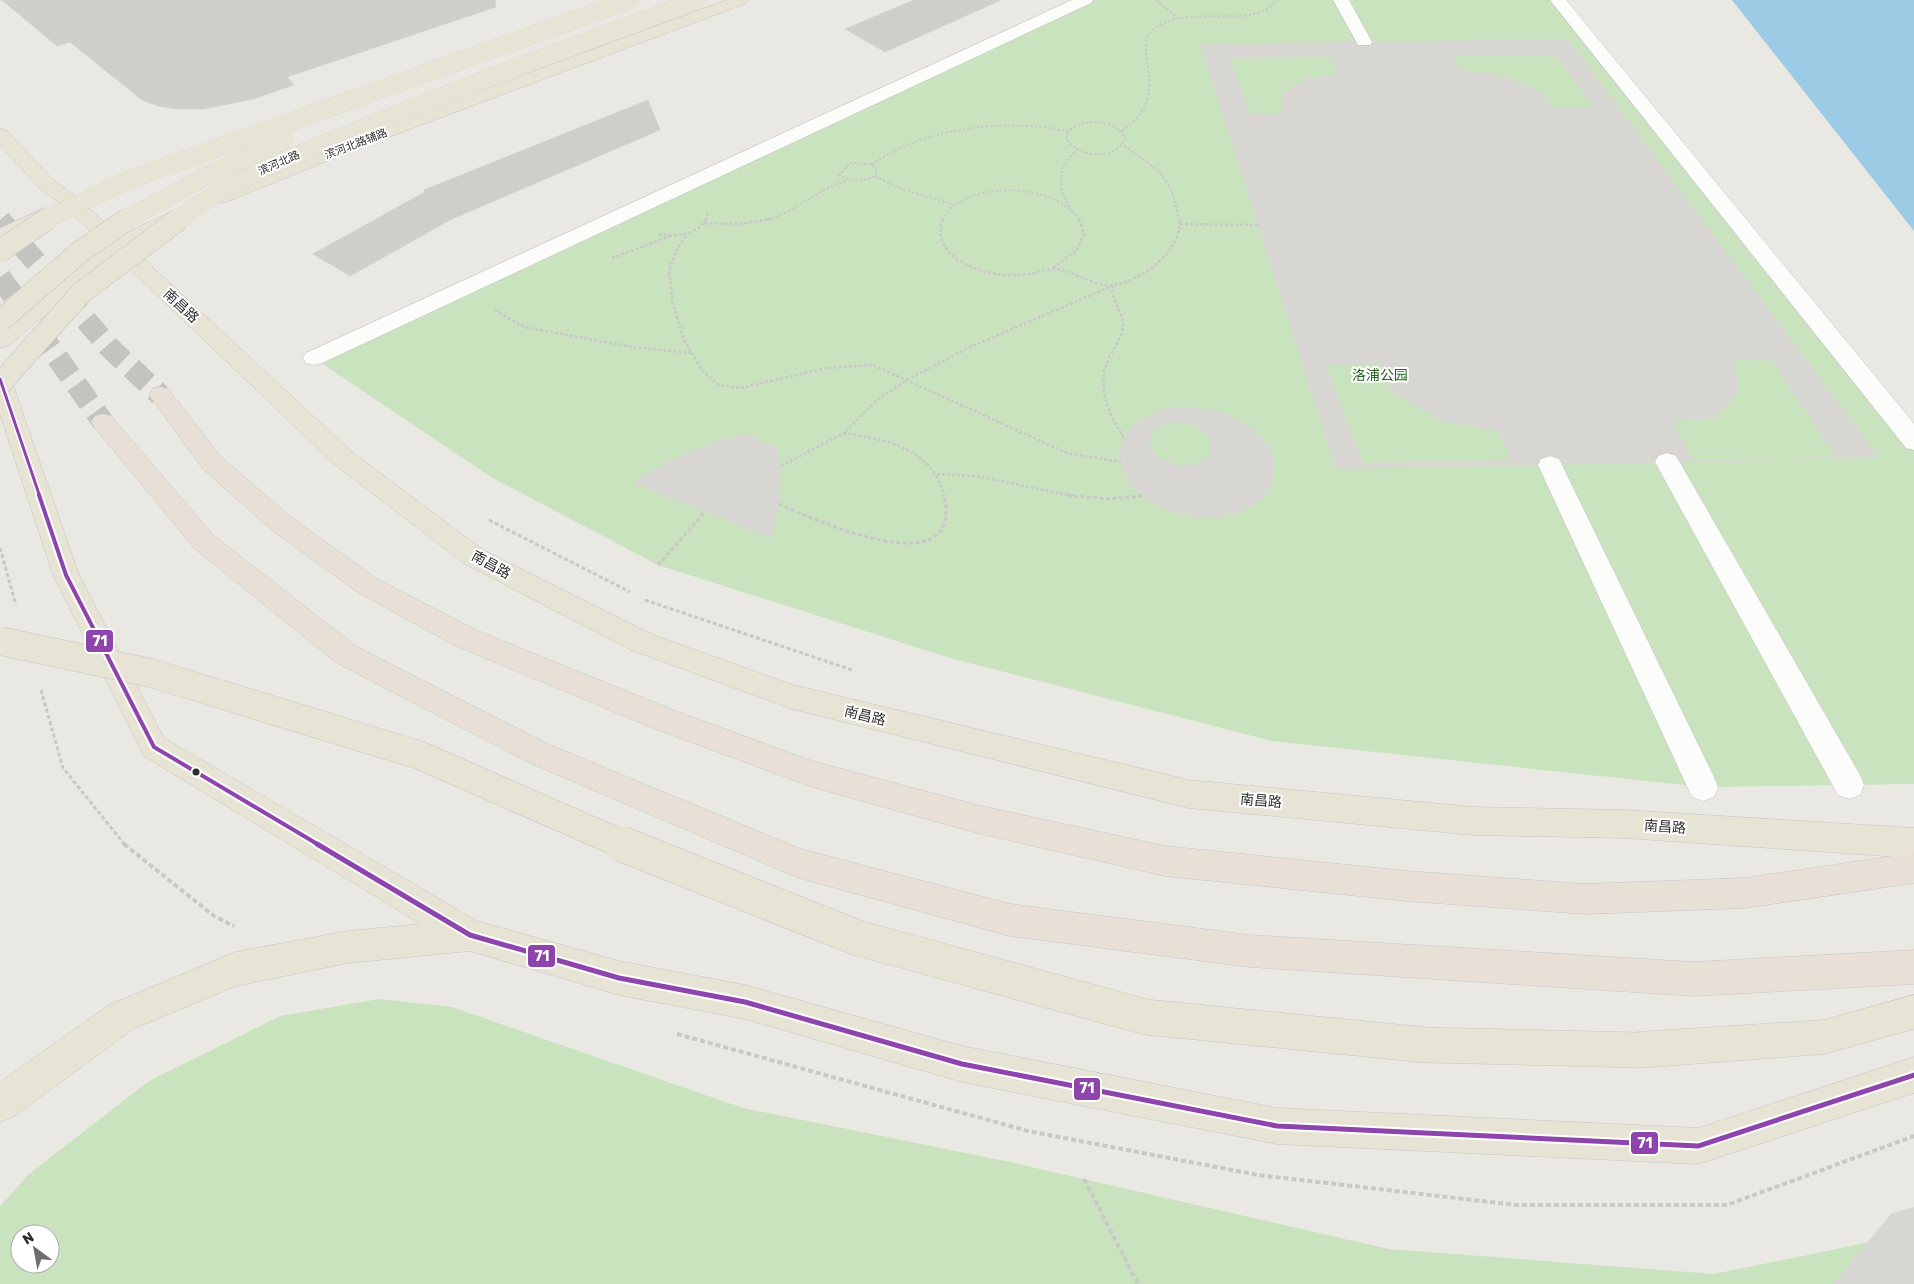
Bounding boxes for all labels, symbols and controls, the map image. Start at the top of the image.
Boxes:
street label: 滨河北路辅路 [323,126,389,162]
street label: 滨河北路 [256,148,302,178]
street label: 南昌路 [160,285,202,327]
park label: 洛浦公园 [1352,367,1408,384]
street label: 南昌路 [469,547,513,583]
line badge: 71 [85,629,114,653]
text: 71 [93,633,108,650]
street label: 南昌路 [843,703,887,729]
unlabelled marker [191,767,201,777]
street label: 南昌路 [1239,791,1283,811]
street label: 南昌路 [1643,817,1687,837]
line badge: 71 [527,944,556,968]
text: 71 [535,948,550,965]
line badge: 71 [1073,1077,1101,1101]
text: 71 [1080,1080,1095,1097]
line badge: 71 [1630,1131,1659,1155]
text: 71 [1638,1135,1653,1152]
north arrow [10,1224,60,1274]
text: N [20,1229,37,1248]

